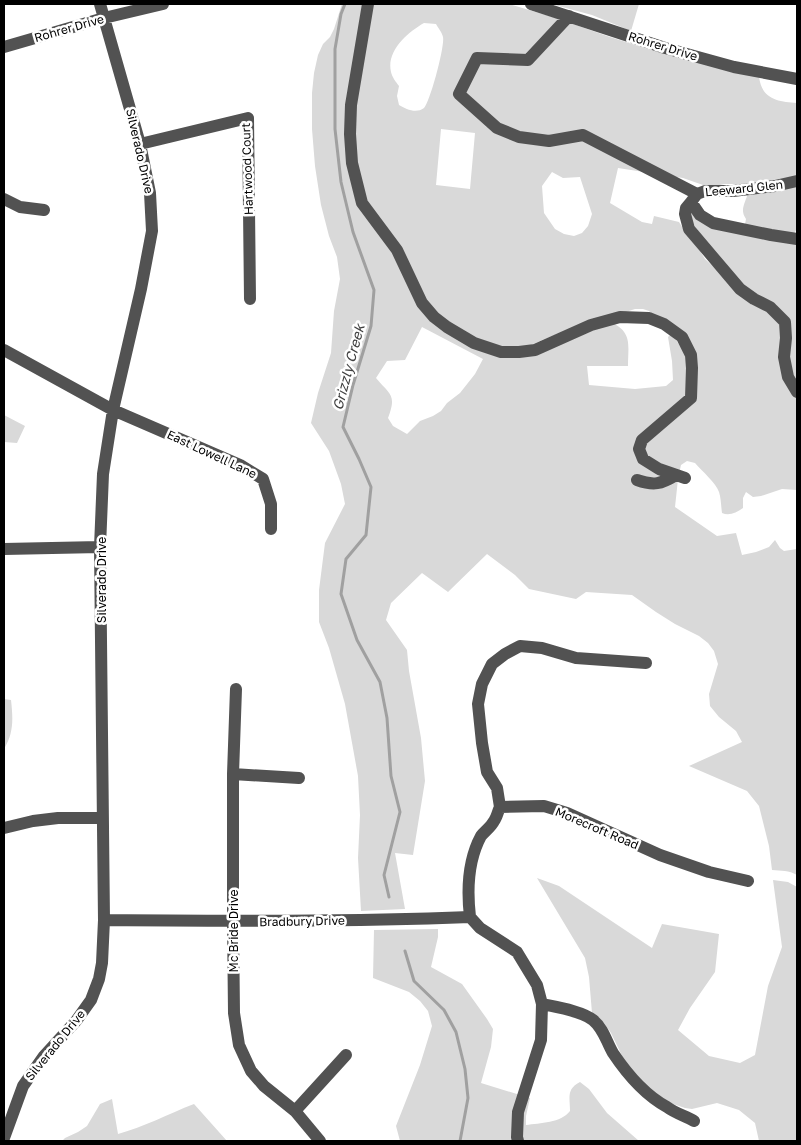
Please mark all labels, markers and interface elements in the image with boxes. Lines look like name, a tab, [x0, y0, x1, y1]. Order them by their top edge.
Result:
street label: Rohrer Drive	[33, 11, 105, 45]
street label: Rohrer Drive	[627, 28, 699, 64]
street label: Silverado Drive	[123, 107, 157, 195]
street label: Hartwood Court	[238, 122, 256, 215]
street label: Leeward Glen	[704, 176, 784, 200]
water label: Grizzly Creek	[328, 320, 368, 412]
street label: East Lowell Lane	[165, 427, 259, 481]
street label: Silverado Drive	[94, 537, 109, 623]
street label: Morecroft Road	[553, 804, 641, 852]
street label: Mc Bride Drive	[226, 890, 241, 972]
street label: Bradbury Drive	[259, 913, 345, 929]
street label: Silverado Drive	[22, 1007, 88, 1083]

